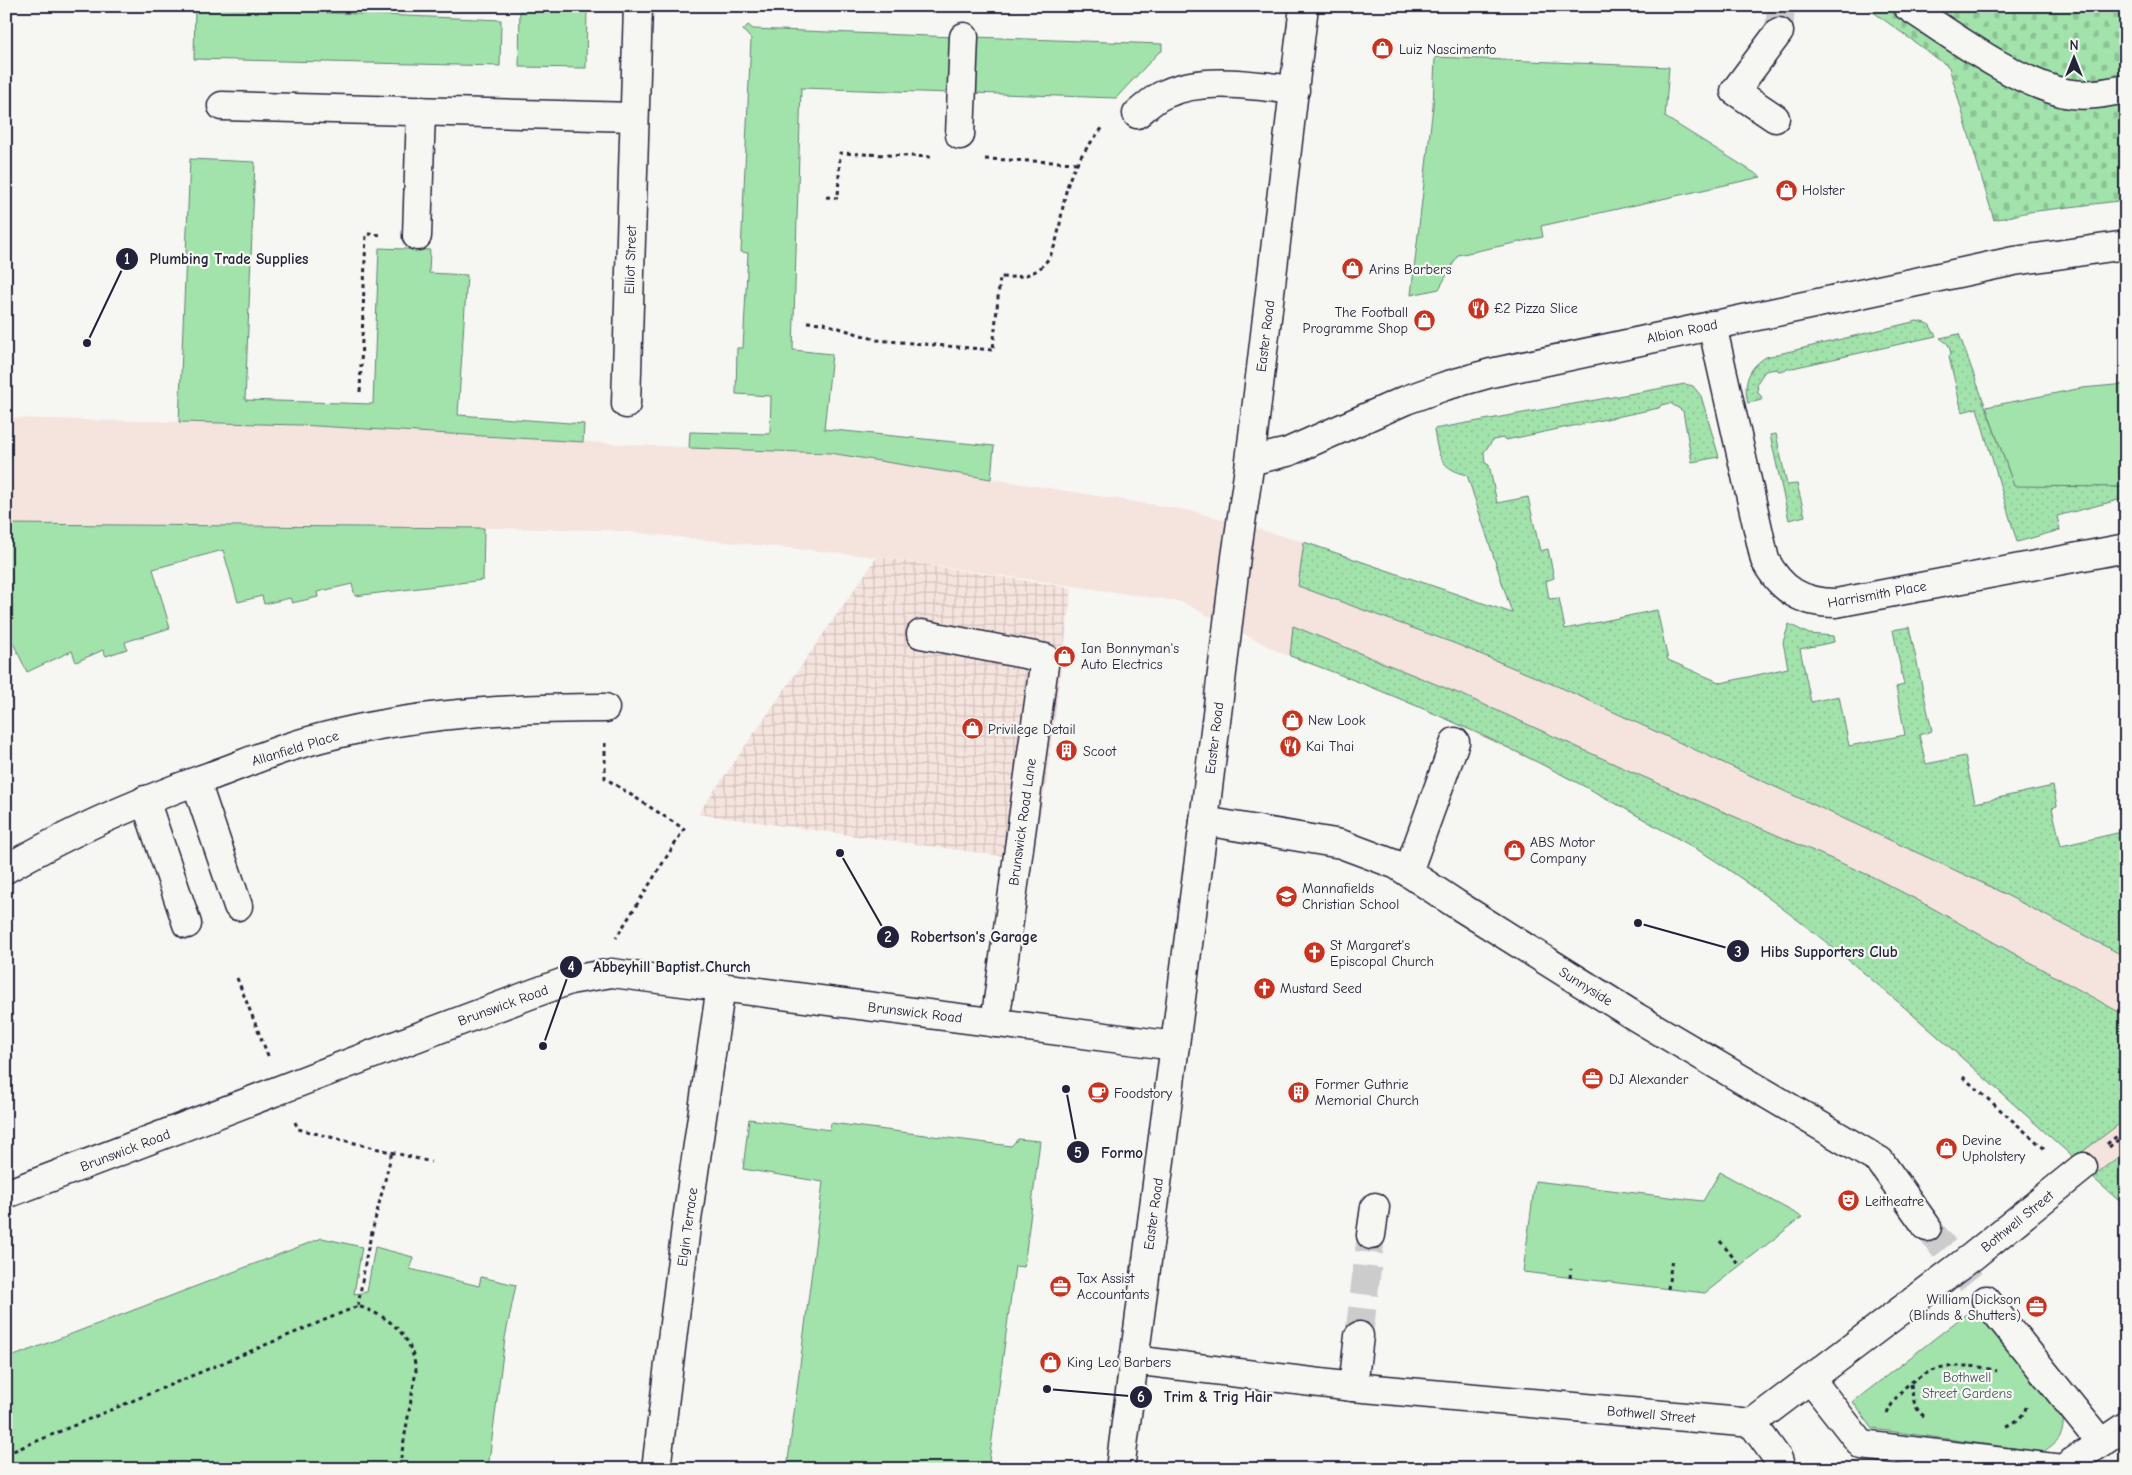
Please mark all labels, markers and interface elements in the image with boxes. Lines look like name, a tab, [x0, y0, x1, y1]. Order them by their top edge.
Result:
north arrow	[2050, 32, 2100, 82]
shop icon: Luiz Nascimento	[1371, 37, 1395, 61]
text: N	[2069, 37, 2079, 54]
place label: Luiz Nascimento	[1399, 41, 1496, 58]
shop icon: Holster	[1774, 178, 1798, 202]
place label: Holster	[1802, 182, 1845, 199]
street label: Elliot Street	[621, 224, 640, 295]
callout: Plumbing Trade Supplies	[114, 244, 318, 274]
text: 1	[124, 250, 130, 268]
text: Plumbing Trade Supplies	[150, 250, 308, 268]
shop icon: Arins Barbers	[1341, 257, 1365, 281]
place label: Arins Barbers	[1369, 261, 1452, 278]
restaurant icon: £2 Pizza Slice	[1466, 296, 1490, 320]
street label: Easter Road	[1253, 299, 1278, 373]
place label: £2 Pizza Slice	[1494, 300, 1578, 317]
place label: The Football Programme Shop	[1303, 304, 1408, 337]
shop icon: The Football Programme Shop	[1412, 308, 1436, 332]
street label: Albion Road	[1645, 316, 1719, 347]
street label: Harrismith Place	[1826, 577, 1928, 612]
place label: Ian Bonnyman's Auto Electrics	[1081, 640, 1179, 673]
shop icon: Ian Bonnyman's Auto Electrics	[1053, 644, 1077, 668]
street label: Easter Road	[1202, 701, 1227, 775]
shop icon: New Look	[1280, 708, 1304, 732]
place label: New Look	[1308, 712, 1366, 729]
shop icon: Privilege Detail	[960, 717, 984, 741]
place label: Privilege Detail	[988, 721, 1076, 738]
street label: Allanfield Place	[249, 727, 341, 770]
restaurant icon: Kai Thai	[1278, 734, 1302, 758]
place label: Kai Thai	[1306, 738, 1354, 755]
building icon: Scoot	[1055, 739, 1079, 763]
place label: Scoot	[1083, 743, 1117, 760]
street label: Brunswick Road Lane	[1005, 757, 1040, 887]
place label: ABS Motor Company	[1530, 834, 1595, 867]
shop icon: ABS Motor Company	[1502, 838, 1526, 862]
place label: Mannafields Christian School	[1302, 880, 1399, 913]
school or university icon: Mannafields Christian School	[1274, 884, 1298, 908]
callout: Robertson's Garage	[876, 922, 1047, 952]
text: 2	[884, 928, 892, 946]
text: Robertson's Garage	[911, 928, 1037, 946]
callout: Hibs Supporters Club	[1726, 936, 1908, 966]
place label: St Margaret's Episcopal Church	[1330, 937, 1434, 970]
church icon: St Margaret's Episcopal Church	[1302, 941, 1326, 965]
text: 3	[1734, 943, 1742, 961]
text: Hibs Supporters Club	[1760, 943, 1898, 961]
callout: Abbeyhill Baptist Church	[559, 952, 761, 982]
text: 4	[567, 958, 575, 976]
text: Abbeyhill Baptist Church	[593, 958, 751, 976]
street label: Sunnyside	[1556, 963, 1616, 1010]
church icon: Mustard Seed	[1252, 976, 1276, 1000]
place label: Mustard Seed	[1280, 980, 1362, 997]
street label: Brunswick Road	[456, 981, 551, 1030]
street label: Brunswick Road	[867, 998, 963, 1027]
office icon: DJ Alexander	[1581, 1067, 1605, 1091]
place label: DJ Alexander	[1609, 1071, 1689, 1088]
place label: Former Guthrie Memorial Church	[1315, 1076, 1419, 1109]
building icon: Former Guthrie Memorial Church	[1287, 1080, 1311, 1104]
cafe icon: Foodstory	[1086, 1081, 1110, 1105]
place label: Foodstory	[1114, 1085, 1173, 1102]
street label: Brunswick Road	[78, 1126, 173, 1175]
place label: Devine Upholstery	[1962, 1132, 2026, 1165]
shop icon: Devine Upholstery	[1934, 1136, 1958, 1160]
callout: Formo	[1066, 1137, 1153, 1167]
text: 5	[1074, 1144, 1082, 1162]
text: Formo	[1101, 1144, 1143, 1162]
street label: Easter Road	[1140, 1177, 1167, 1251]
street label: Elgin Terrace	[674, 1186, 701, 1268]
street label: Bothwell Street	[1978, 1186, 2058, 1256]
theatre icon: Leitheatre	[1837, 1189, 1861, 1213]
place label: Leitheatre	[1865, 1193, 1924, 1210]
place label: Tax Assist Accountants	[1077, 1270, 1149, 1303]
office icon: Tax Assist Accountants	[1049, 1274, 1073, 1298]
place label: William Dickson (Blinds & Shutters)	[1909, 1291, 2021, 1324]
office icon: William Dickson (Blinds & Shutters)	[2025, 1295, 2049, 1319]
shop icon: King Leo Barbers	[1039, 1350, 1063, 1374]
place label: King Leo Barbers	[1067, 1354, 1171, 1371]
park label: Bothwell Street Gardens	[1922, 1369, 2012, 1402]
callout: Trim & Trig Hair	[1129, 1382, 1282, 1412]
text: 6	[1137, 1388, 1145, 1406]
text: Trim & Trig Hair	[1164, 1388, 1272, 1406]
street label: Bothwell Street	[1606, 1402, 1697, 1427]

